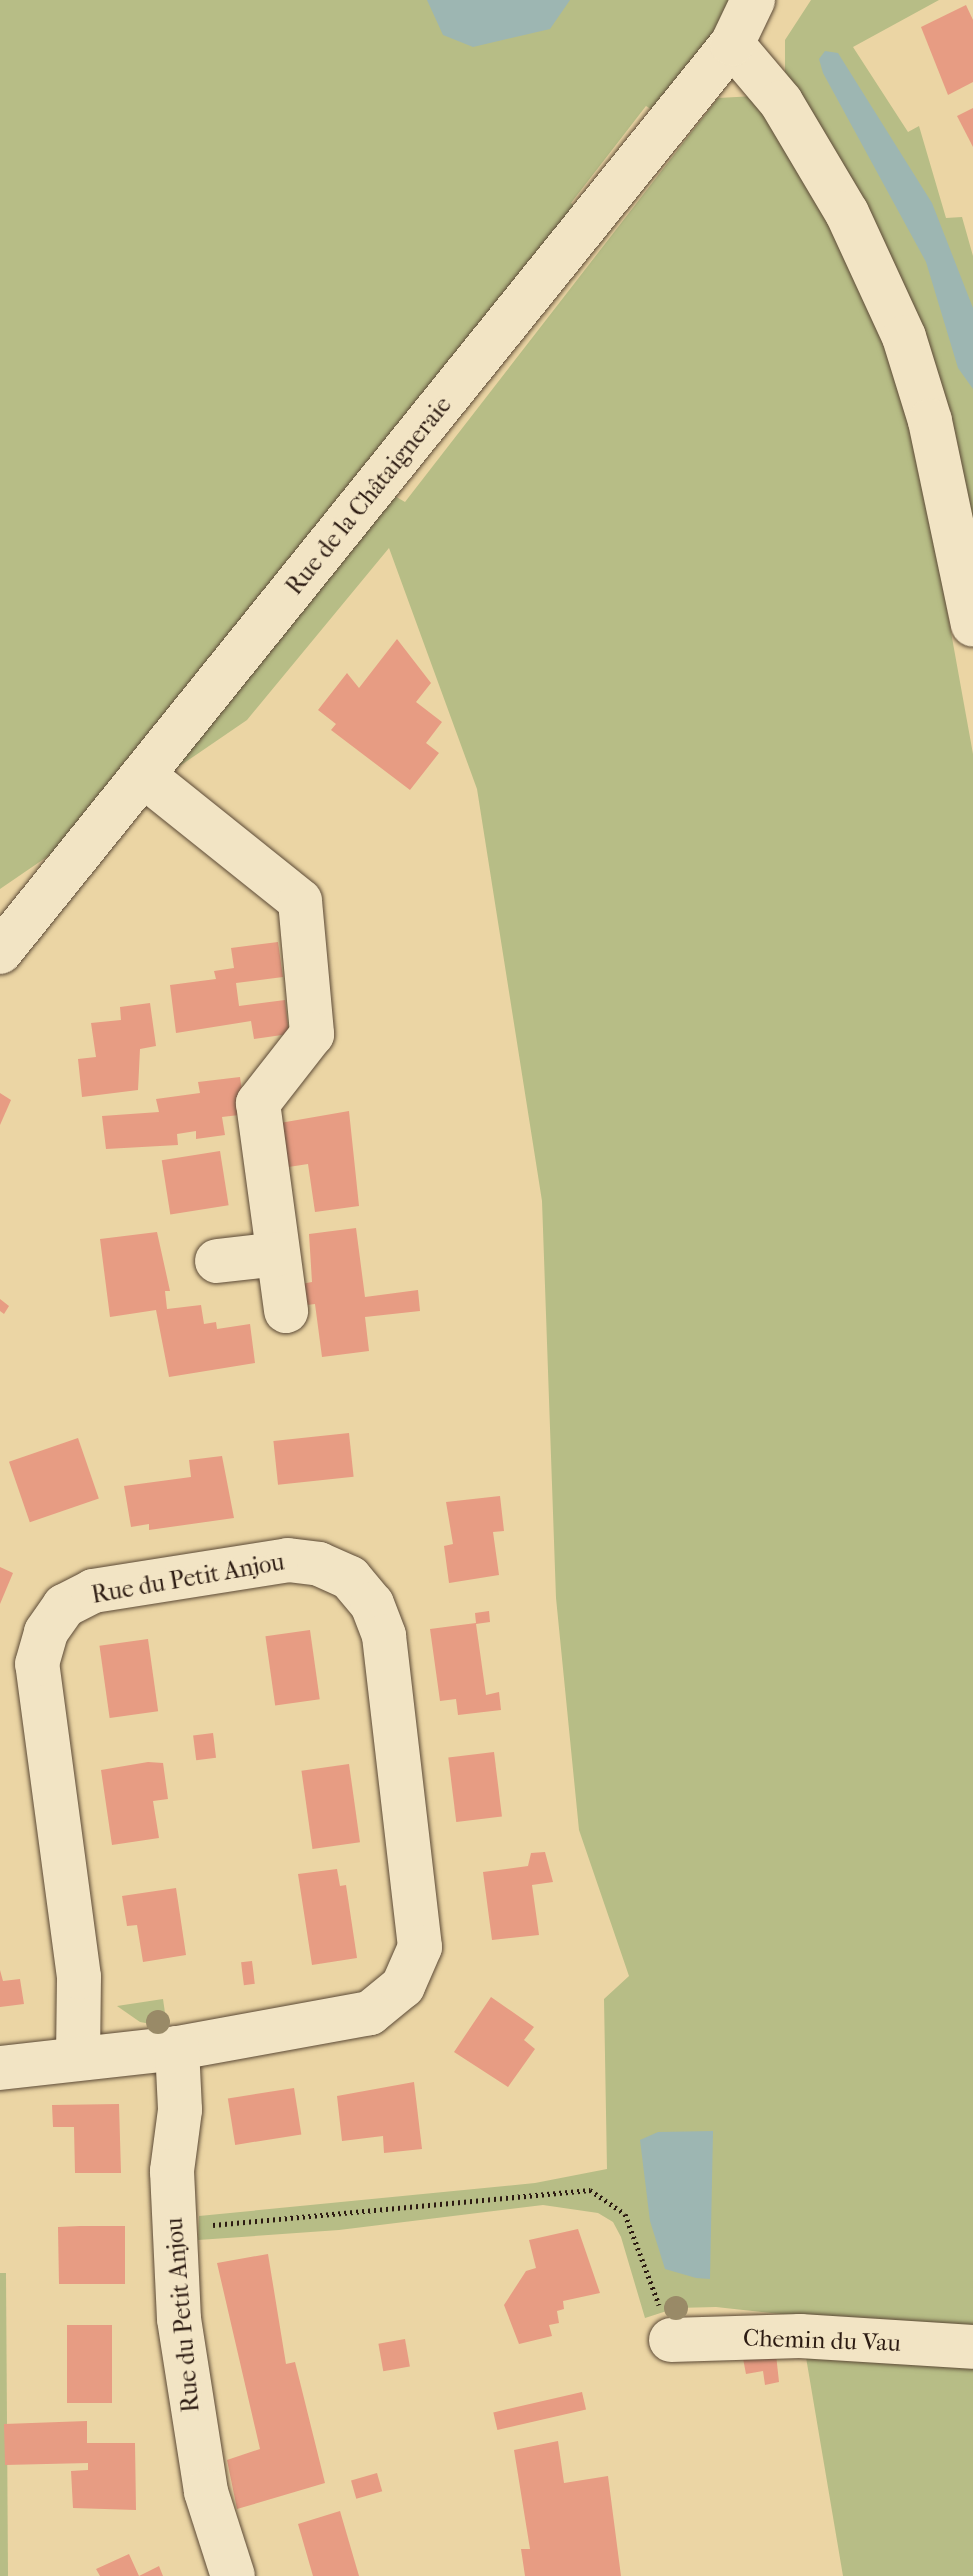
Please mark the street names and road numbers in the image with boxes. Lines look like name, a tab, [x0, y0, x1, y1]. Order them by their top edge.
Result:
street label: Rue de la Châtaigneraie	[280, 391, 458, 601]
street label: Rue du Petit Anjou	[89, 1548, 287, 1610]
street label: Rue du Petit Anjou	[160, 2216, 206, 2414]
street label: Chemin du Vau	[743, 2324, 901, 2358]

